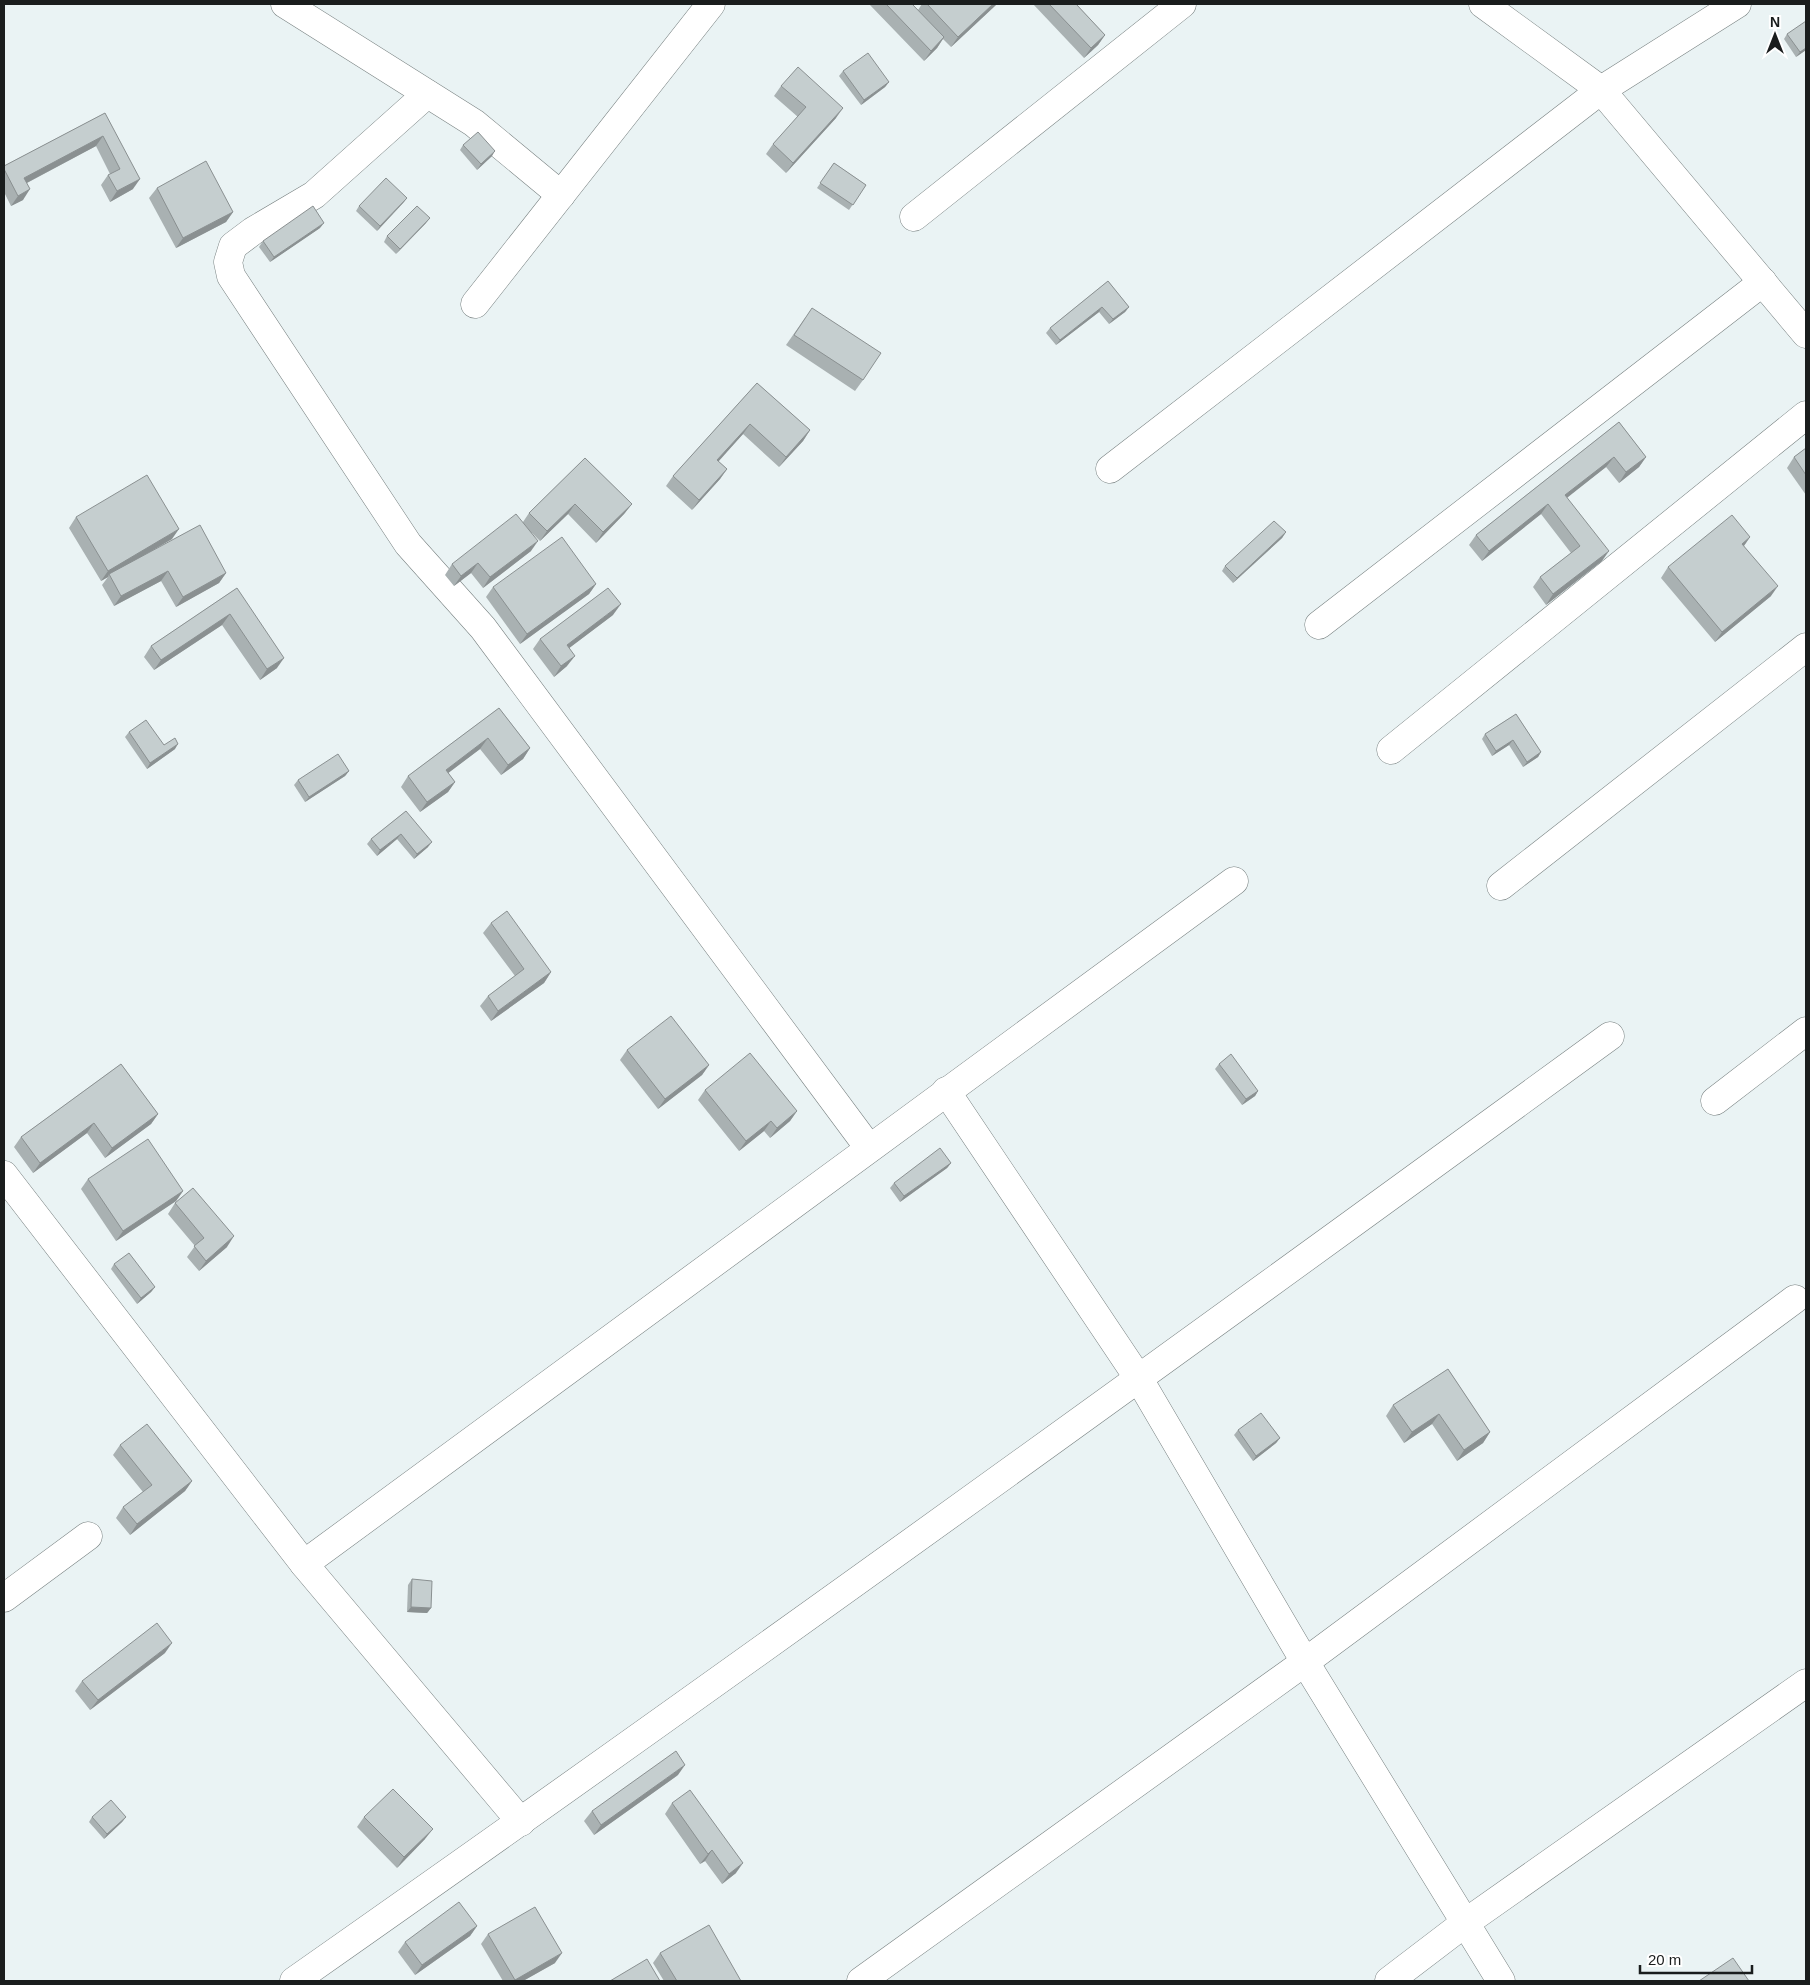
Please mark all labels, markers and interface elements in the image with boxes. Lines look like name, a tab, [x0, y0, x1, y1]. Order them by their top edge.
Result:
north arrow	[1750, 10, 1800, 60]
text: N	[1770, 14, 1780, 30]
scale bar	[1640, 1942, 1752, 1974]
text: 20 m	[1648, 1951, 1681, 1968]

